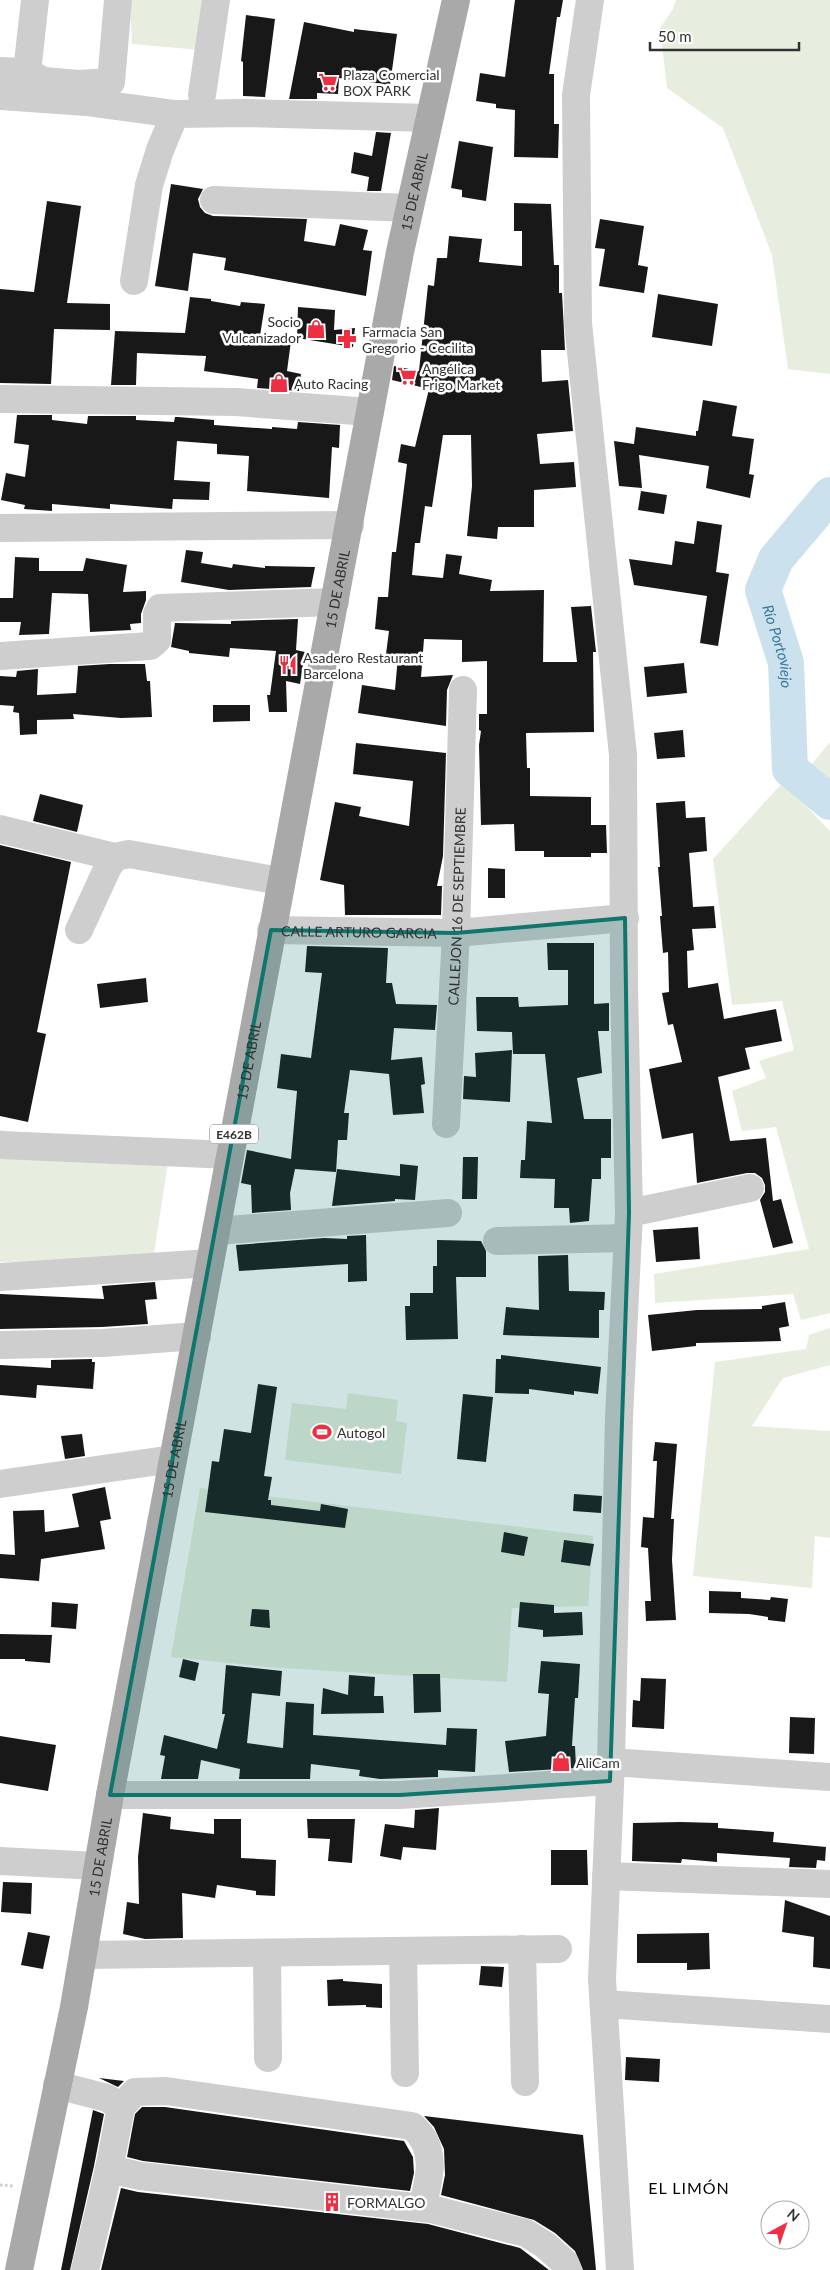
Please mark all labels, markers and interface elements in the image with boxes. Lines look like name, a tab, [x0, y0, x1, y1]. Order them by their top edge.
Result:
scale bar	[650, 20, 799, 52]
text: 50 m	[658, 27, 692, 45]
place label: Plaza Comercial BOX PARK	[343, 66, 440, 99]
supermarket icon: Plaza Comercial BOX PARK	[317, 71, 339, 93]
street label: 15 DE ABRIL	[397, 150, 430, 232]
place label: Socio Vulcanizador	[222, 313, 301, 346]
shop icon: Socio Vulcanizador	[305, 318, 327, 340]
place label: Farmacia San Gregorio - Cecilita	[362, 323, 474, 356]
pharmacy icon: Farmacia San Gregorio - Cecilita	[336, 328, 358, 350]
place label: Angélica Frigo Market	[422, 360, 500, 393]
supermarket icon: Angélica Frigo Market	[396, 365, 418, 387]
shop icon: Auto Racing	[268, 372, 290, 394]
place label: Auto Racing	[294, 375, 368, 392]
street label: 15 DE ABRIL	[321, 548, 352, 630]
water label: Río Portoviejo	[759, 602, 796, 689]
place label: Asadero Restaurant Barcelona	[303, 649, 423, 682]
restaurant icon: Asadero Restaurant Barcelona	[277, 654, 299, 676]
street label: CALLEJON 16 DE SEPTIEMBRE	[444, 807, 468, 1006]
street label: CALLE ARTURO GARCIA	[281, 922, 437, 941]
street label: 15 DE ABRIL	[232, 1020, 264, 1102]
road number: E462B	[210, 1124, 258, 1144]
street label: 15 DE ABRIL	[157, 1418, 189, 1500]
sports icon: Autogol	[311, 1421, 333, 1443]
place label: Autogol	[337, 1424, 385, 1441]
shop icon: AliCam	[550, 1751, 572, 1773]
place label: AliCam	[576, 1754, 620, 1771]
street label: 15 DE ABRIL	[84, 1816, 115, 1898]
district label: EL LIMÓN	[648, 2178, 730, 2197]
building icon: FORMALGO	[321, 2191, 343, 2213]
place label: FORMALGO	[347, 2194, 425, 2211]
north arrow	[760, 2200, 810, 2250]
text: N	[784, 2205, 803, 2225]

